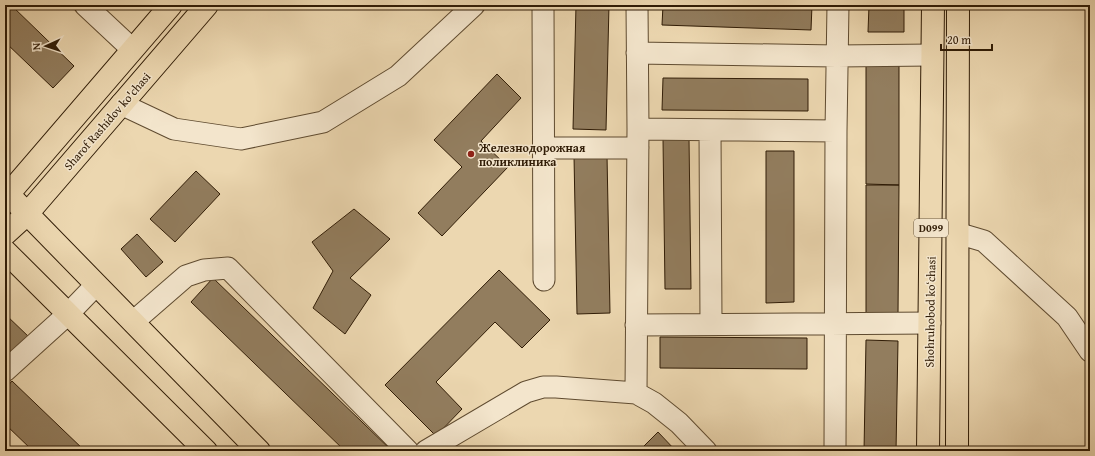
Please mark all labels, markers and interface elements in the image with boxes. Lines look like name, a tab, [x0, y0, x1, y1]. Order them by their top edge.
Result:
north arrow	[26, 26, 66, 66]
scale bar	[941, 26, 992, 52]
text: 20 m	[947, 31, 971, 48]
text: N	[28, 42, 44, 51]
street label: Sharof Rashidov ko'chasi	[60, 68, 155, 174]
place label: Железнодорожная поликлиника	[478, 139, 586, 170]
marker: Железнодорожная поликлиника	[466, 149, 476, 159]
road number: D099	[914, 219, 948, 237]
street label: Shohruhobod koʻchasi	[921, 255, 939, 368]

